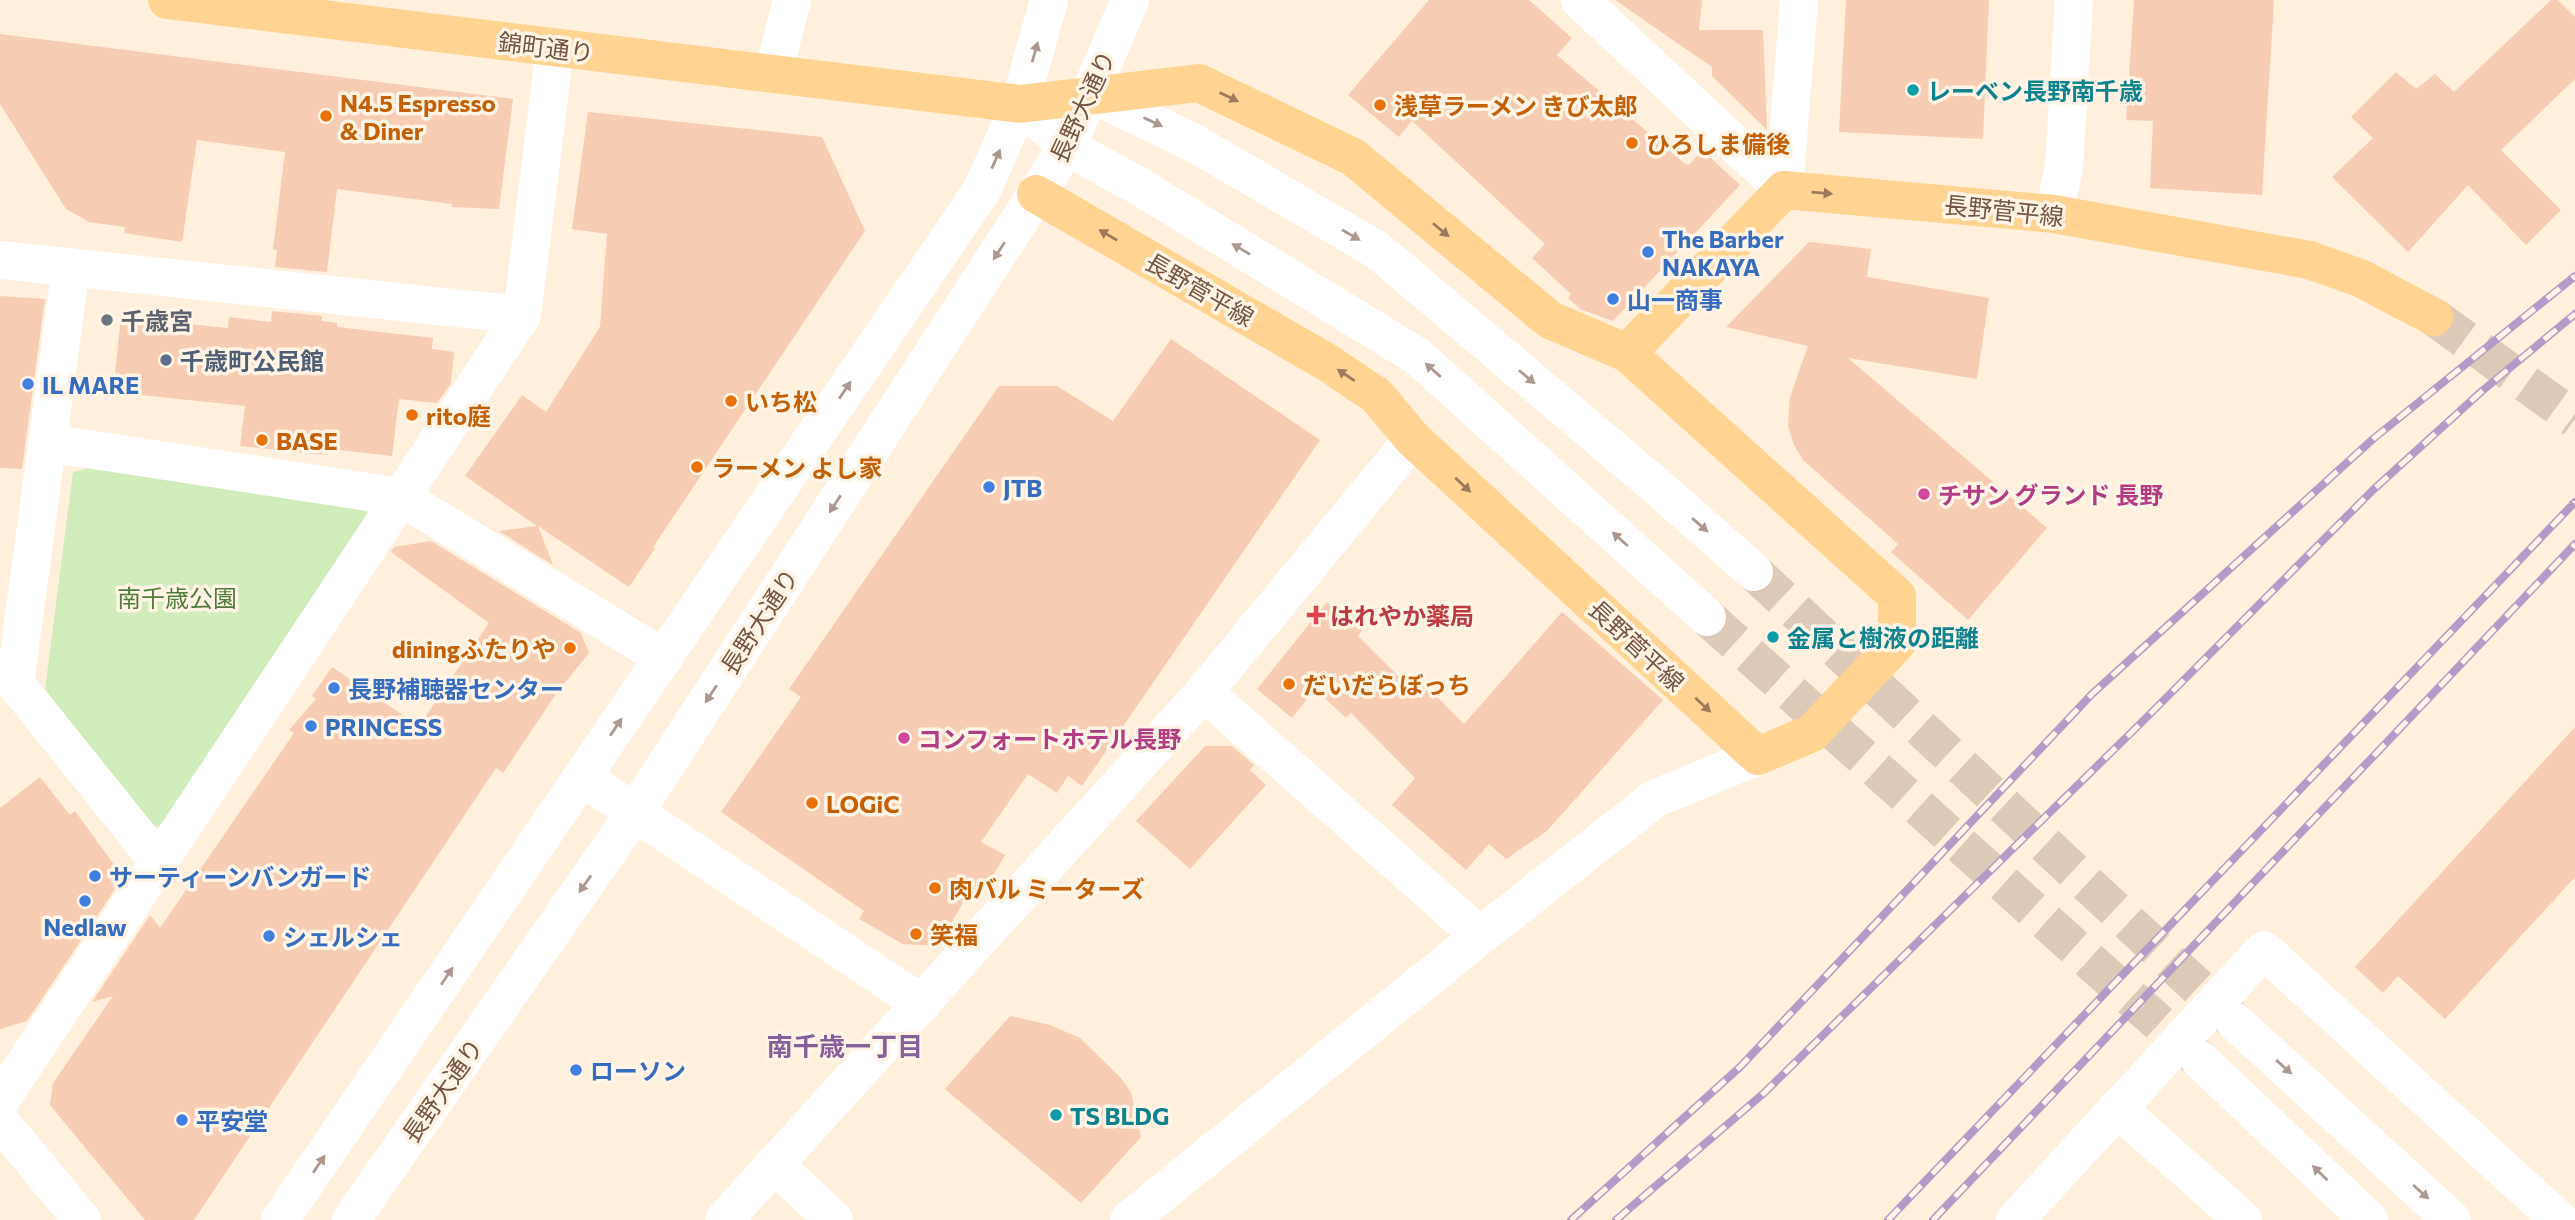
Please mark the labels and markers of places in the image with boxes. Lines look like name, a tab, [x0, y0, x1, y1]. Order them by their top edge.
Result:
place label: レーベン長野南千歳	[1927, 76, 2143, 105]
marker: レーベン長野南千歳	[1905, 82, 1921, 98]
place label: N4.5 Espresso & Diner	[340, 88, 496, 145]
place label: 浅草ラーメン きび太郎	[1394, 91, 1638, 120]
marker: 浅草ラーメン きび太郎	[1372, 97, 1388, 113]
marker: N4.5 Espresso & Diner	[318, 108, 334, 124]
place label: ひろしま備後	[1646, 129, 1790, 158]
marker: ひろしま備後	[1624, 135, 1640, 151]
place label: The Barber NAKAYA	[1662, 224, 1784, 281]
marker: The Barber NAKAYA	[1640, 244, 1656, 260]
place label: 山一商事	[1627, 285, 1723, 314]
marker: 山一商事	[1605, 291, 1621, 307]
place label: 千歳宮	[121, 306, 193, 335]
marker: 千歳宮	[99, 312, 115, 328]
place label: 千歳町公民館	[180, 346, 324, 375]
marker: 千歳町公民館	[158, 352, 174, 368]
place label: IL MARE	[42, 370, 139, 399]
marker: IL MARE	[20, 376, 36, 392]
place label: いち松	[745, 387, 817, 416]
marker: いち松	[723, 393, 739, 409]
place label: rito庭	[426, 401, 491, 430]
marker: rito庭	[404, 407, 420, 423]
place label: BASE	[276, 426, 338, 455]
marker: BASE	[254, 432, 270, 448]
place label: ラーメン よし家	[711, 453, 883, 482]
marker: ラーメン よし家	[689, 459, 705, 475]
place label: JTB	[1003, 473, 1042, 502]
marker: JTB	[981, 479, 997, 495]
place label: チサン グランド 長野	[1938, 480, 2163, 509]
marker: チサン グランド 長野	[1916, 486, 1932, 502]
place label: はれやか薬局	[1330, 601, 1474, 630]
marker: はれやか薬局	[1308, 607, 1324, 623]
place label: 金属と樹液の距離	[1787, 623, 1979, 652]
marker: 金属と樹液の距離	[1765, 629, 1781, 645]
place label: diningふたりや	[392, 634, 556, 663]
marker: diningふたりや	[562, 640, 578, 656]
place label: だいだらぼっち	[1303, 670, 1471, 699]
place label: 長野補聴器センター	[348, 674, 564, 703]
marker: だいだらぼっち	[1281, 676, 1297, 692]
marker: 長野補聴器センター	[326, 680, 342, 696]
place label: PRINCESS	[325, 712, 442, 741]
marker: PRINCESS	[303, 718, 319, 734]
place label: コンフォートホテル長野	[918, 724, 1181, 753]
marker: コンフォートホテル長野	[896, 730, 912, 746]
place label: LOGiC	[826, 789, 900, 818]
marker: LOGiC	[804, 795, 820, 811]
place label: サーティーンバンガード	[109, 862, 372, 891]
marker: サーティーンバンガード	[87, 868, 103, 884]
place label: 肉バル ミーターズ	[949, 874, 1144, 903]
marker: 肉バル ミーターズ	[927, 880, 943, 896]
marker: Nedlaw	[77, 893, 93, 909]
place label: Nedlaw	[43, 912, 127, 941]
place label: 笑福	[930, 920, 978, 949]
place label: シェルシェ	[283, 922, 403, 951]
marker: 笑福	[908, 926, 924, 942]
marker: シェルシェ	[261, 928, 277, 944]
place label: ローソン	[590, 1056, 686, 1085]
marker: ローソン	[568, 1062, 584, 1078]
place label: TS BLDG	[1070, 1101, 1169, 1130]
place label: 平安堂	[196, 1106, 268, 1135]
marker: TS BLDG	[1048, 1107, 1064, 1123]
marker: 平安堂	[174, 1112, 190, 1128]

